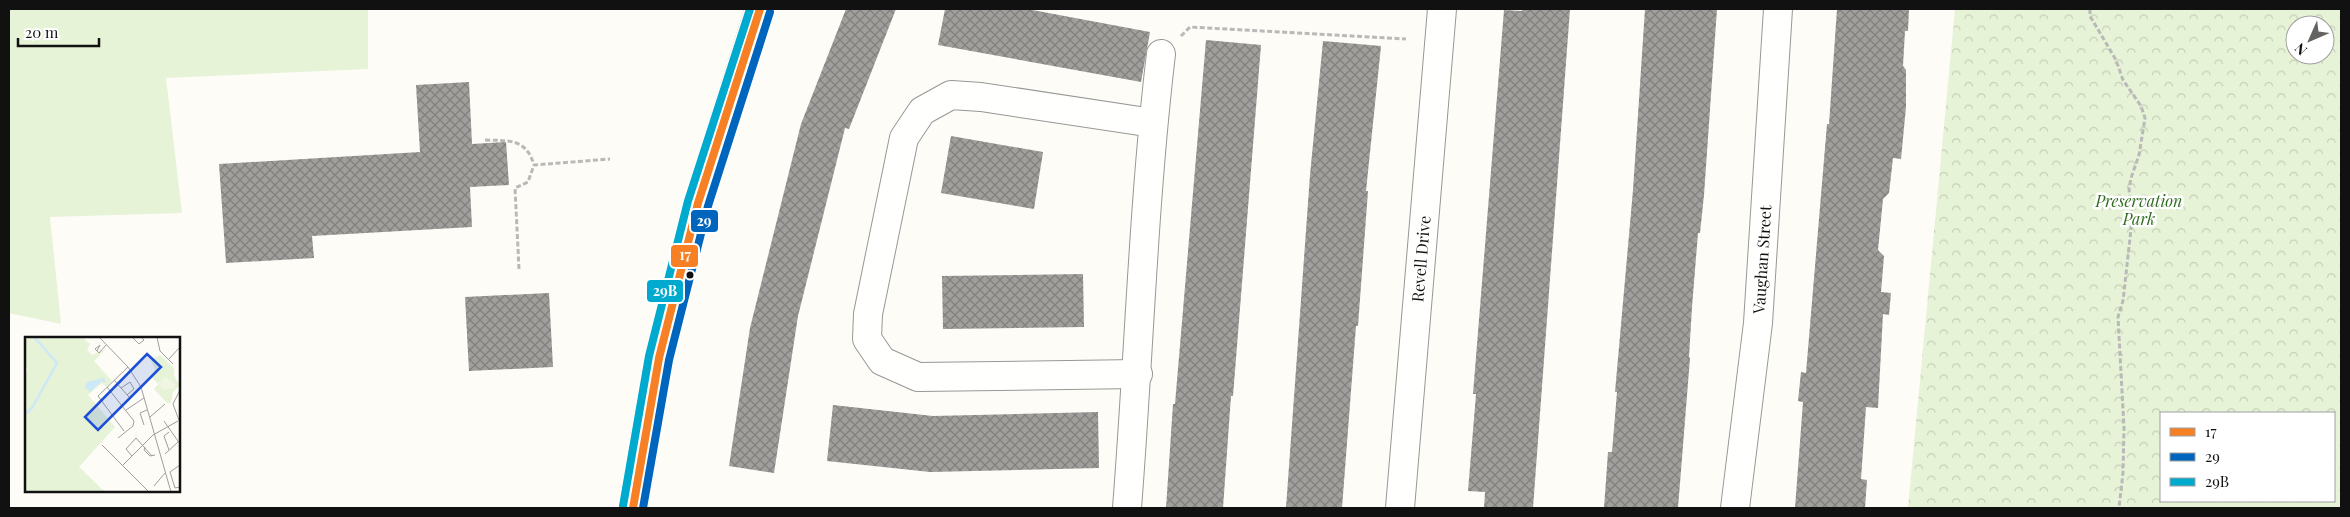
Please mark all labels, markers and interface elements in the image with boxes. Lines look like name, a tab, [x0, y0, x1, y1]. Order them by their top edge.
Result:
scale bar	[18, 15, 99, 47]
north arrow	[2285, 15, 2335, 65]
text: 20 m	[25, 22, 59, 42]
text: N	[2290, 39, 2311, 60]
park label: Preservation Park	[2095, 190, 2182, 229]
street label: Vaughan Street	[1748, 204, 1775, 315]
line badge: 29	[690, 209, 719, 233]
text: 29	[696, 211, 712, 230]
street label: Revell Drive	[1406, 215, 1435, 303]
line badge: 17	[670, 244, 699, 268]
text: 17	[679, 245, 691, 264]
unlabelled marker	[685, 270, 695, 280]
line badge: 29B	[646, 279, 684, 303]
text: 29B	[653, 281, 677, 300]
inset map	[25, 337, 180, 492]
legend	[2160, 412, 2335, 502]
text: 17	[2205, 421, 2217, 441]
text: 29	[2205, 446, 2220, 466]
text: 29B	[2205, 471, 2229, 491]

